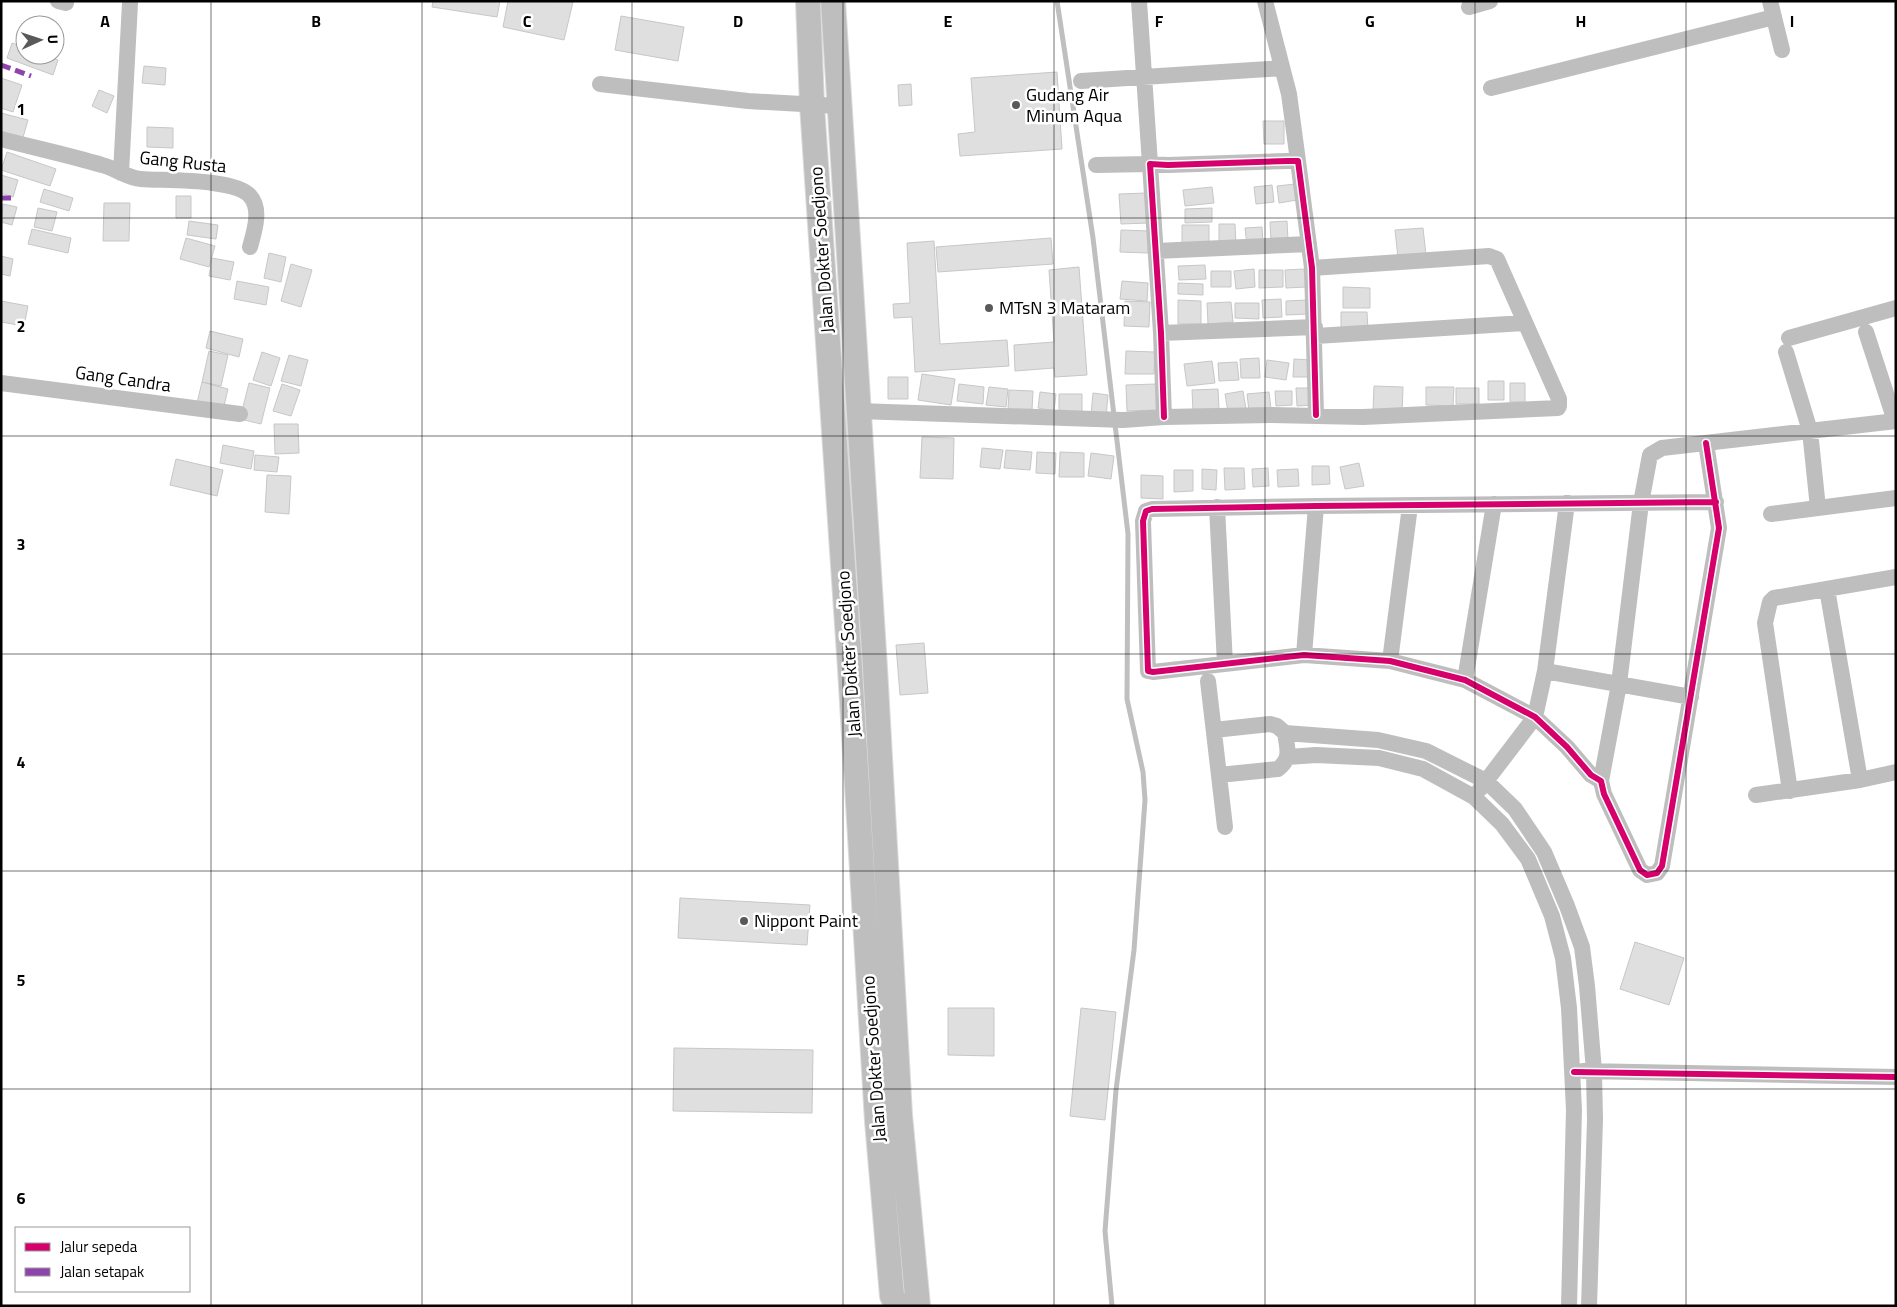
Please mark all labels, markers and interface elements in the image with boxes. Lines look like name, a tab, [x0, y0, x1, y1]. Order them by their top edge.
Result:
text: A	[100, 9, 110, 33]
text: B	[311, 9, 321, 33]
text: C	[523, 9, 532, 33]
text: D	[733, 9, 743, 33]
text: E	[944, 9, 953, 33]
text: F	[1155, 9, 1164, 33]
text: G	[1365, 9, 1375, 33]
text: H	[1576, 9, 1586, 33]
text: I	[1790, 9, 1794, 33]
north arrow	[15, 15, 65, 65]
text: U	[43, 34, 64, 44]
place label: Gudang Air Minum Aqua	[1026, 81, 1122, 129]
text: 1	[17, 97, 25, 121]
marker: Gudang Air Minum Aqua	[1010, 99, 1022, 111]
street label: Gang Rusta	[138, 144, 228, 179]
street label: Jalan Dokter Soedjono	[802, 166, 841, 334]
place label: MTsN 3 Mataram	[999, 294, 1130, 321]
marker: MTsN 3 Mataram	[983, 302, 995, 314]
text: 2	[17, 314, 25, 338]
street label: Gang Candra	[74, 358, 173, 399]
text: 3	[17, 532, 25, 556]
street label: Jalan Dokter Soedjono	[829, 570, 868, 738]
text: 4	[17, 750, 26, 774]
place label: Nippont Paint	[754, 907, 859, 934]
marker: Nippont Paint	[738, 915, 750, 927]
text: 5	[17, 968, 26, 992]
street label: Jalan Dokter Soedjono	[854, 975, 893, 1143]
text: 6	[17, 1186, 26, 1210]
legend	[15, 1227, 190, 1292]
text: Jalur sepeda	[60, 1235, 138, 1258]
text: Jalan setapak	[60, 1260, 144, 1283]

